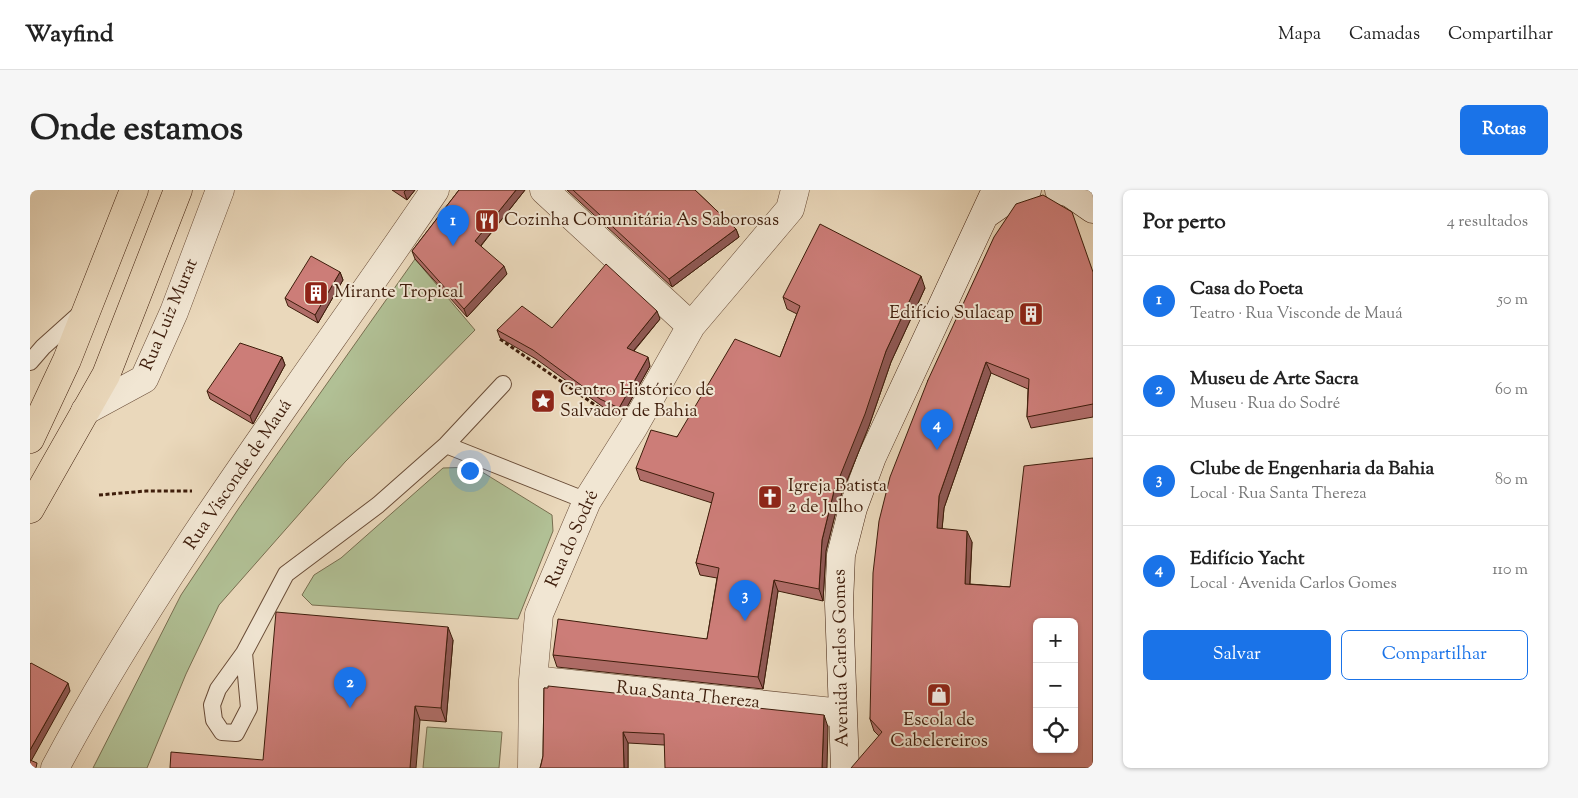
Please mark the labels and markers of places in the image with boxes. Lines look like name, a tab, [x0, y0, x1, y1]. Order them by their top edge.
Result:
pin: 1	[437, 205, 469, 246]
restaurant icon: Cozinha Comunitária As Saborosas	[474, 208, 500, 234]
place label: Cozinha Comunitária As Saborosas	[504, 208, 779, 234]
building icon: Mirante Tropical	[303, 280, 329, 306]
place label: Mirante Tropical	[334, 280, 463, 306]
place label: Edifício Sulacap	[889, 301, 1014, 327]
building icon: Edifício Sulacap	[1018, 301, 1044, 327]
place label: Centro Histórico de Salvador de Bahia	[560, 378, 714, 425]
place icon: Centro Histórico de Salvador de Bahia	[530, 388, 556, 414]
pin: 4	[921, 409, 953, 450]
place label: Igreja Batista 2 de Julho	[788, 474, 887, 521]
church icon: Igreja Batista 2 de Julho	[757, 484, 783, 510]
pin: 3	[729, 580, 761, 621]
pin: 2	[334, 667, 366, 708]
shop icon: Escola de Cabelereiros	[926, 682, 952, 708]
place label: Escola de Cabelereiros	[890, 708, 988, 755]

